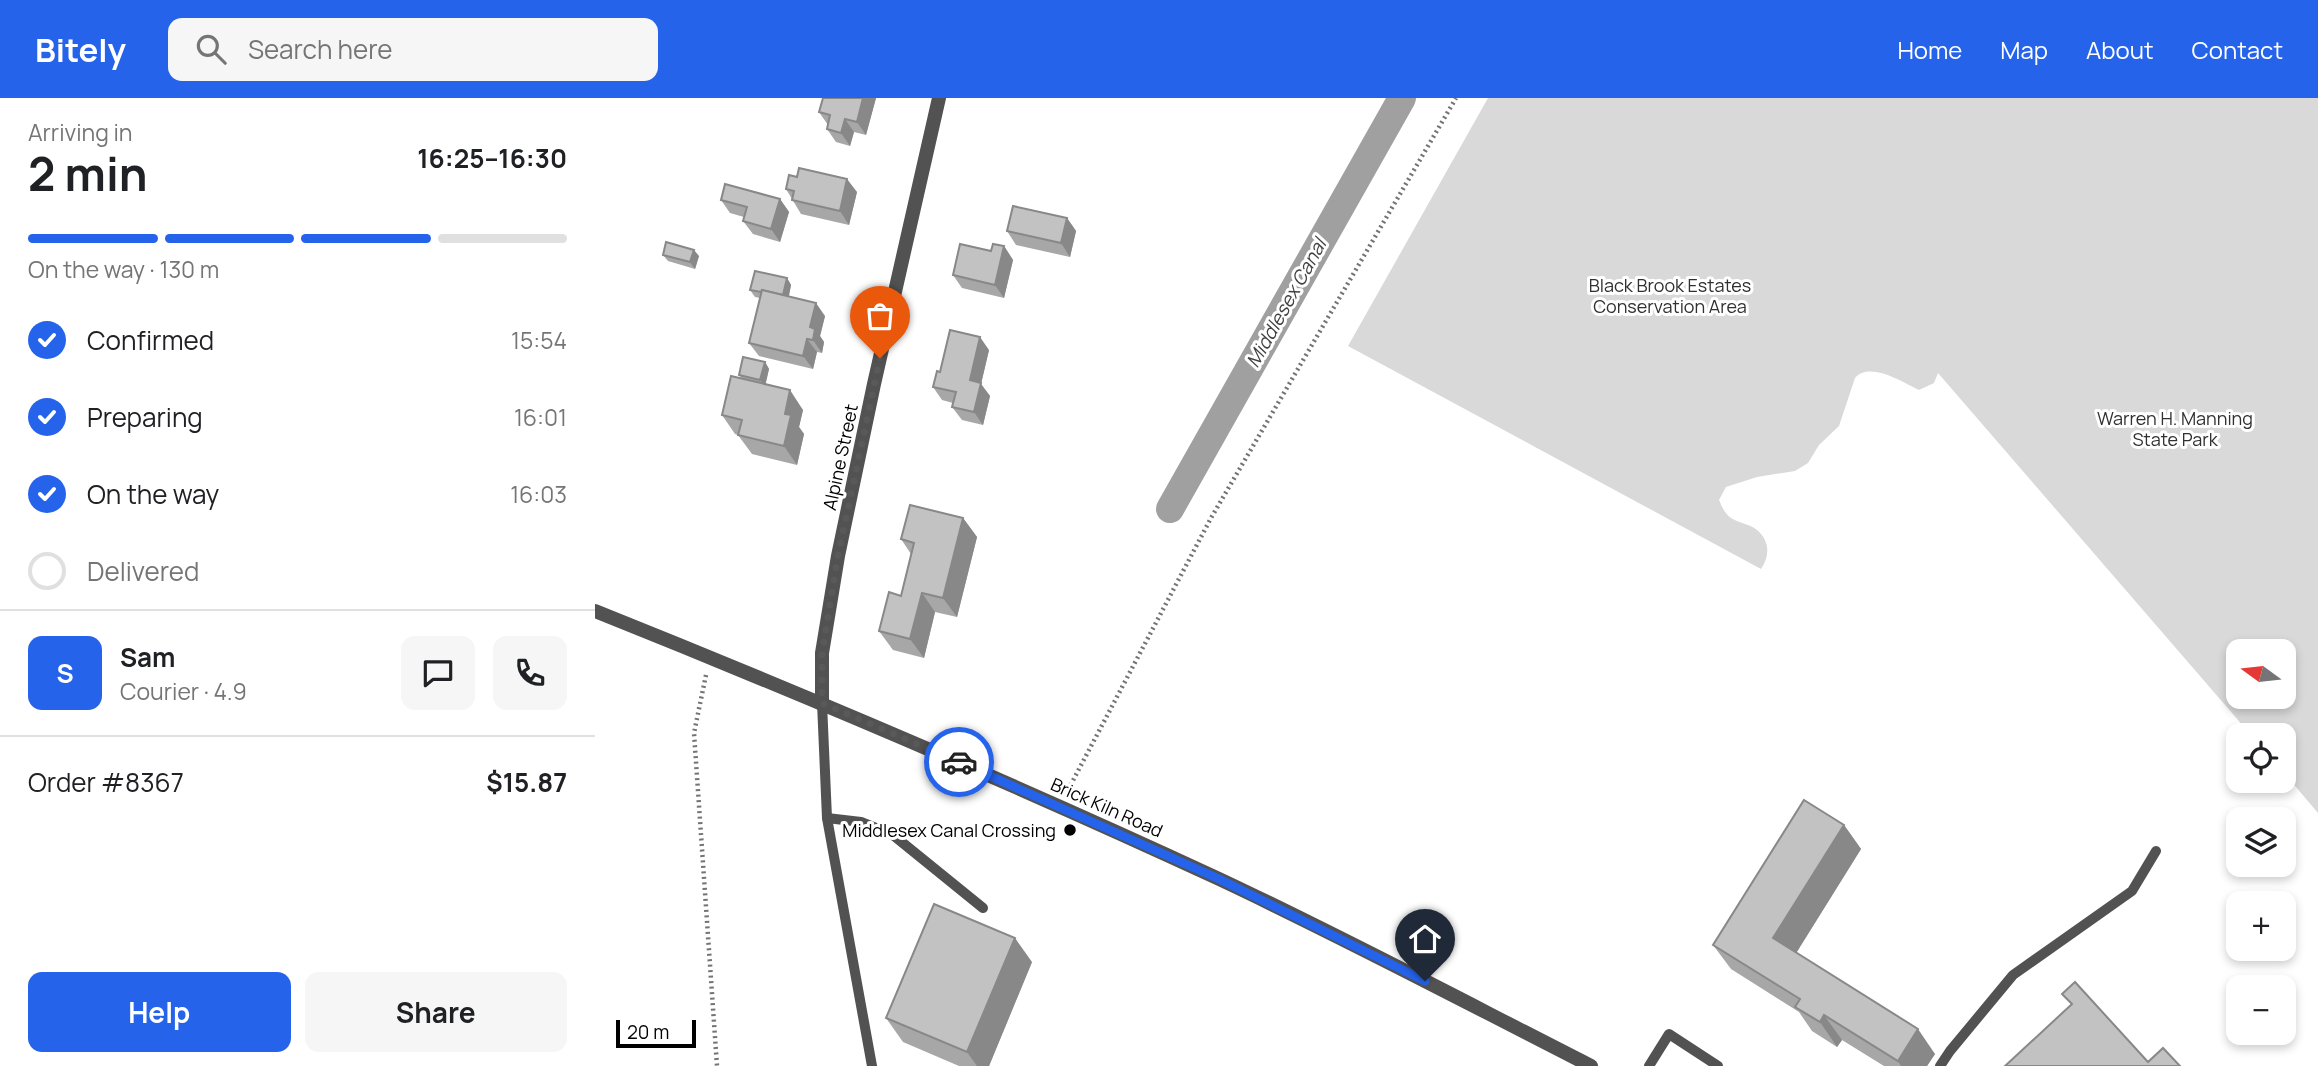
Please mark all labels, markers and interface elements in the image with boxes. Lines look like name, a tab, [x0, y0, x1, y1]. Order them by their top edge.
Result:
search box	[168, 18, 658, 81]
text: Bitely	[35, 27, 126, 72]
icon: search	[192, 30, 230, 68]
text: Search here	[248, 31, 393, 67]
text: Home	[1897, 33, 1962, 66]
text: Map	[2000, 33, 2048, 66]
text: About	[2086, 33, 2154, 66]
text: Contact	[2192, 33, 2283, 66]
text: Arriving in	[28, 116, 133, 148]
text: 16:25–16:30	[417, 140, 567, 176]
text: 2 min	[28, 142, 148, 205]
water label: Middlesex Canal	[1240, 232, 1333, 372]
text: On the way · 130 m	[28, 253, 219, 285]
park label: Black Brook Estates Conservation Area	[1589, 273, 1751, 318]
pin	[850, 286, 910, 358]
icon: bag	[861, 297, 899, 335]
icon: check	[28, 321, 66, 359]
text: Confirmed	[87, 322, 214, 358]
text: 15:54	[511, 324, 567, 356]
icon: check	[28, 398, 66, 436]
text: Preparing	[87, 399, 203, 435]
text: 16:01	[514, 401, 567, 433]
street label: Alpine Street	[817, 402, 863, 512]
park label: Warren H. Manning State Park	[2097, 406, 2253, 451]
icon: check	[28, 475, 66, 513]
text: On the way	[87, 476, 219, 512]
text: 16:03	[510, 478, 567, 510]
text: Delivered	[87, 553, 199, 589]
button: chat	[401, 636, 475, 710]
button: phone	[493, 636, 567, 710]
text: Sam	[120, 639, 175, 675]
north arrow	[2226, 639, 2296, 709]
map controls	[2226, 639, 2296, 1045]
text: S	[56, 655, 74, 691]
text: Courier · 4.9	[120, 675, 247, 707]
button: locate	[2226, 723, 2296, 793]
courier	[924, 727, 994, 797]
icon: car	[940, 743, 978, 781]
text: Order #8367	[28, 764, 184, 800]
text: $15.87	[486, 764, 567, 800]
street label: Brick Kiln Road	[1047, 772, 1167, 842]
button: layers	[2226, 807, 2296, 877]
place label: Middlesex Canal Crossing	[842, 818, 1056, 842]
marker: Middlesex Canal Crossing	[1062, 822, 1078, 838]
button: +	[2226, 891, 2296, 961]
pin	[1395, 909, 1455, 981]
icon: home	[1406, 920, 1444, 958]
button: Help	[28, 972, 291, 1052]
button: Share	[305, 972, 567, 1052]
button: −	[2226, 975, 2296, 1045]
scale bar	[616, 1017, 697, 1049]
text: 20 m	[627, 1019, 669, 1045]

